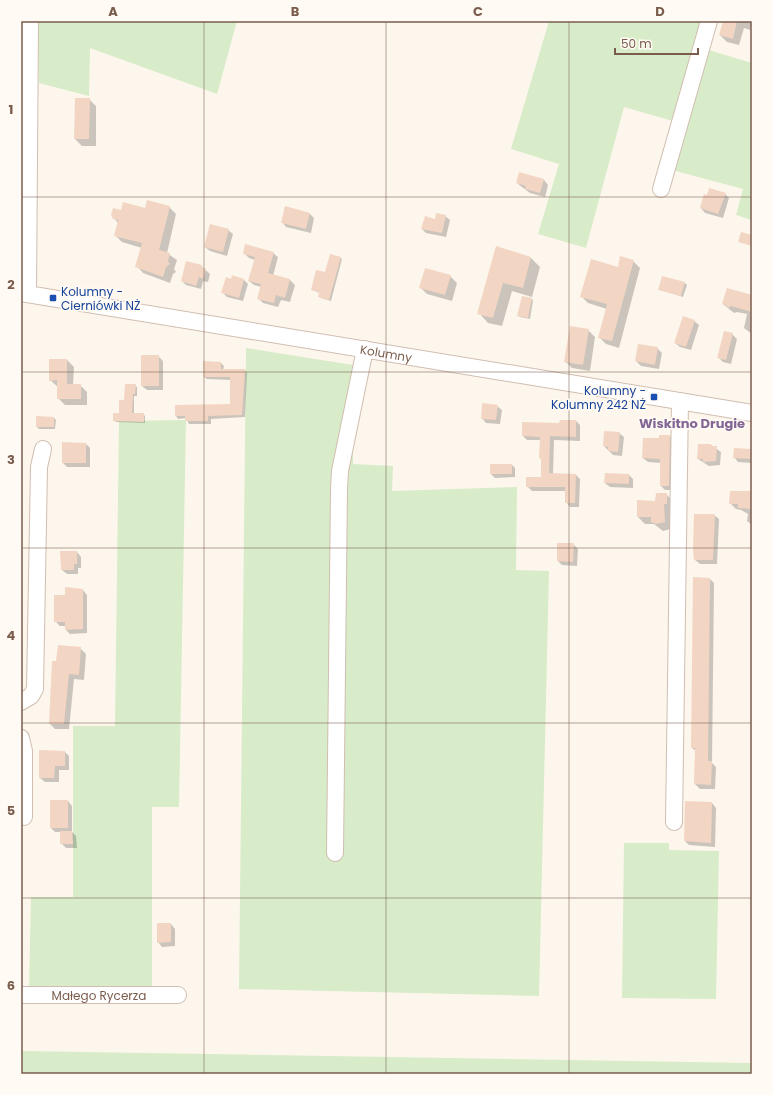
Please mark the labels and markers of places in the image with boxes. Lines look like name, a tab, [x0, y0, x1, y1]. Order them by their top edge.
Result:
place label: Kolumny - Cierniówki NŻ	[61, 283, 141, 314]
marker: Kolumny - Cierniówki NŻ	[48, 293, 58, 303]
place label: Kolumny - Kolumny 242 NŻ	[551, 382, 646, 413]
marker: Kolumny - Kolumny 242 NŻ	[649, 392, 659, 402]

